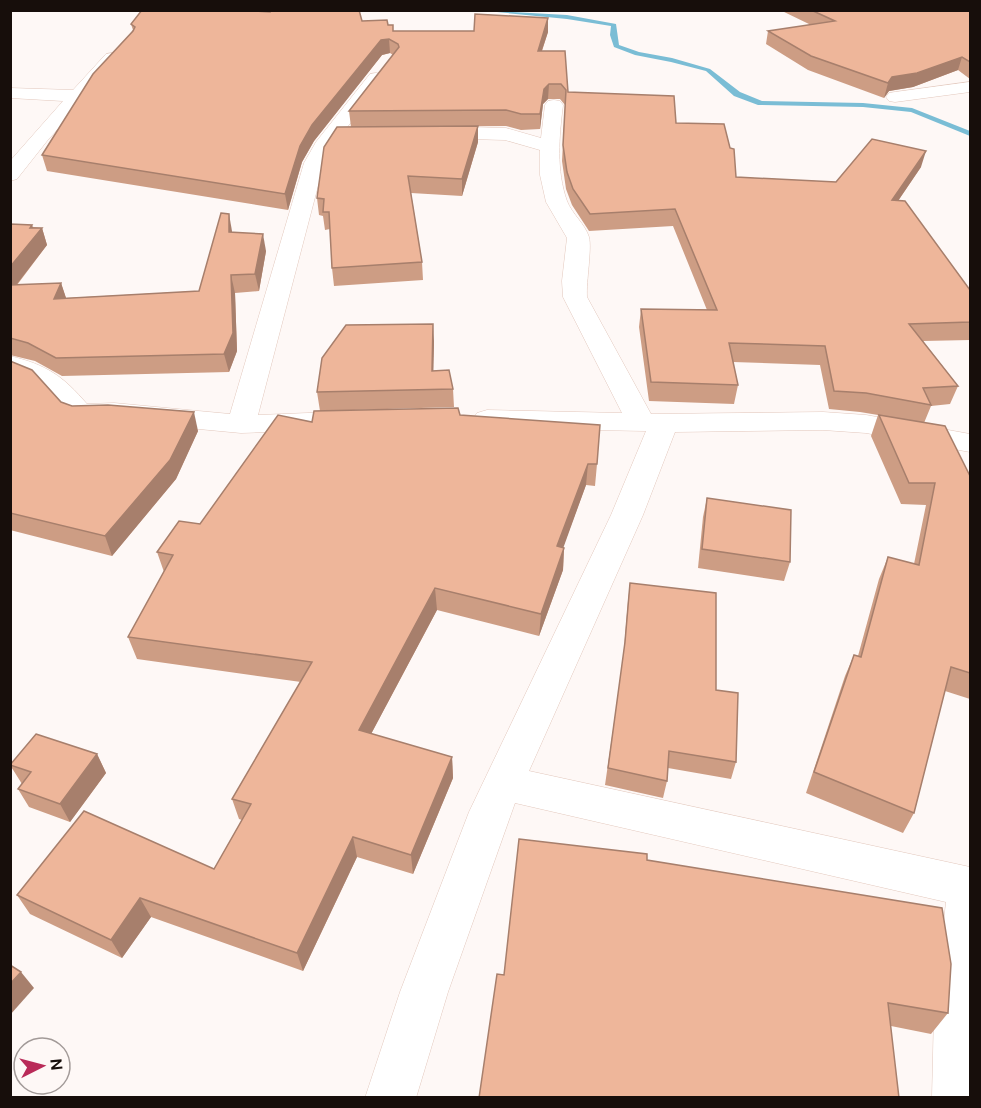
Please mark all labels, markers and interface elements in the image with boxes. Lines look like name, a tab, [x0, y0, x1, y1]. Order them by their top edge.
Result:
north arrow	[12, 1036, 72, 1096]
text: N	[45, 1058, 67, 1071]

